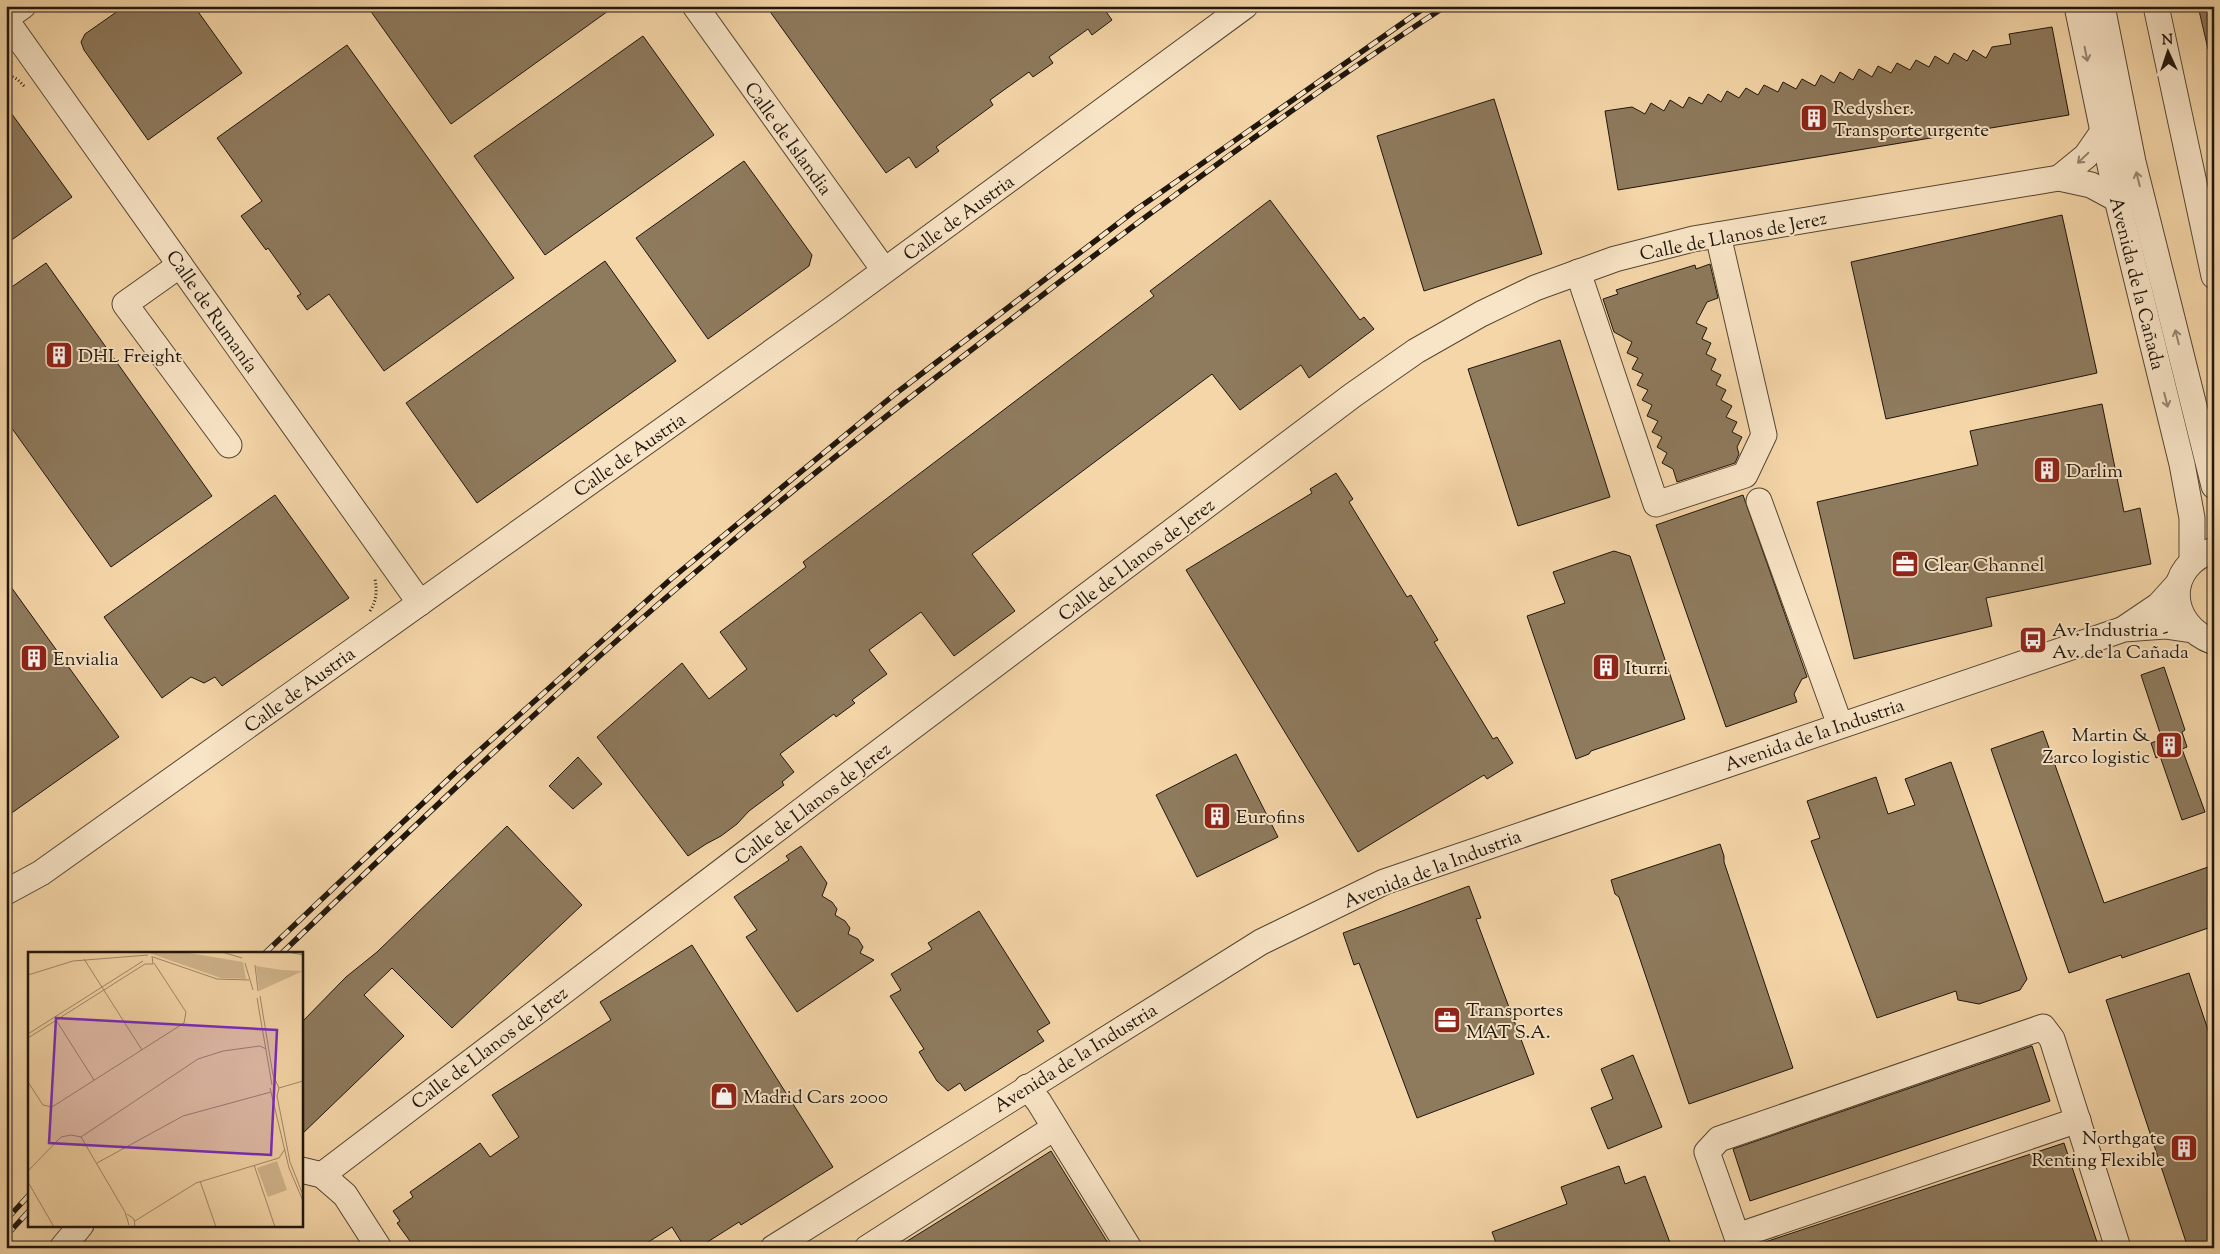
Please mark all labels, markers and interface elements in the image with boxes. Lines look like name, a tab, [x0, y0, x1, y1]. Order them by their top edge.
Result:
north arrow	[2142, 28, 2192, 78]
text: N	[2161, 31, 2174, 51]
one-way arrow	[2082, 46, 2092, 62]
street label: Calle de Islandia	[737, 77, 837, 202]
place label: Redysher. Transporte urgente	[1833, 96, 1989, 145]
building icon: Redysher. Transporte urgente	[1799, 103, 1829, 133]
one-way arrow	[2077, 152, 2089, 164]
street label: Calle de Austria	[898, 169, 1021, 269]
one-way arrow	[2133, 172, 2142, 188]
street label: Avenida de la Cañada	[2101, 194, 2170, 373]
street label: Calle de Llanos de Jerez	[1638, 206, 1829, 269]
street label: Calle de Rumanía	[158, 246, 264, 380]
one-way arrow	[2171, 330, 2181, 346]
building icon: DHL Freight	[44, 340, 74, 370]
place label: DHL Freight	[78, 344, 182, 371]
one-way arrow	[2162, 391, 2171, 407]
street label: Calle de Austria	[569, 407, 692, 505]
building icon: Darlim	[2032, 455, 2062, 485]
place label: Darlim	[2066, 459, 2123, 486]
street label: Calle de Llanos de Jerez	[1054, 493, 1222, 629]
office icon: Clear Channel	[1890, 549, 1920, 579]
place label: Clear Channel	[1924, 553, 2045, 580]
place label: Av. Industria - Av. de la Cañada	[2052, 618, 2189, 667]
bus stop icon: Av. Industria - Av. de la Cañada	[2018, 625, 2048, 655]
street label: Calle de Austria	[239, 641, 362, 741]
building icon: Envialia	[19, 643, 49, 673]
place label: Envialia	[53, 647, 119, 674]
building icon: Iturri	[1591, 652, 1621, 682]
place label: Iturri	[1625, 656, 1668, 683]
street label: Avenida de la Industria	[1721, 693, 1908, 780]
place label: Martin & Zarco logistic	[2043, 723, 2150, 772]
building icon: Martin & Zarco logistic	[2154, 730, 2184, 760]
street label: Calle de Llanos de Jerez	[730, 737, 898, 873]
building icon: Eurofins	[1202, 801, 1232, 831]
place label: Eurofins	[1236, 805, 1305, 832]
street label: Avenida de la Industria	[1340, 824, 1526, 917]
inset map	[28, 952, 302, 1226]
street label: Calle de Llanos de Jerez	[407, 981, 575, 1117]
street label: Avenida de la Industria	[989, 998, 1164, 1120]
place label: Transportes MAT S.A.	[1466, 998, 1563, 1047]
office icon: Transportes MAT S.A.	[1432, 1005, 1462, 1035]
shop icon: Madrid Cars 2000	[709, 1081, 739, 1111]
place label: Madrid Cars 2000	[743, 1085, 888, 1112]
place label: Northgate Renting Flexible	[2032, 1126, 2165, 1175]
building icon: Northgate Renting Flexible	[2169, 1133, 2199, 1163]

